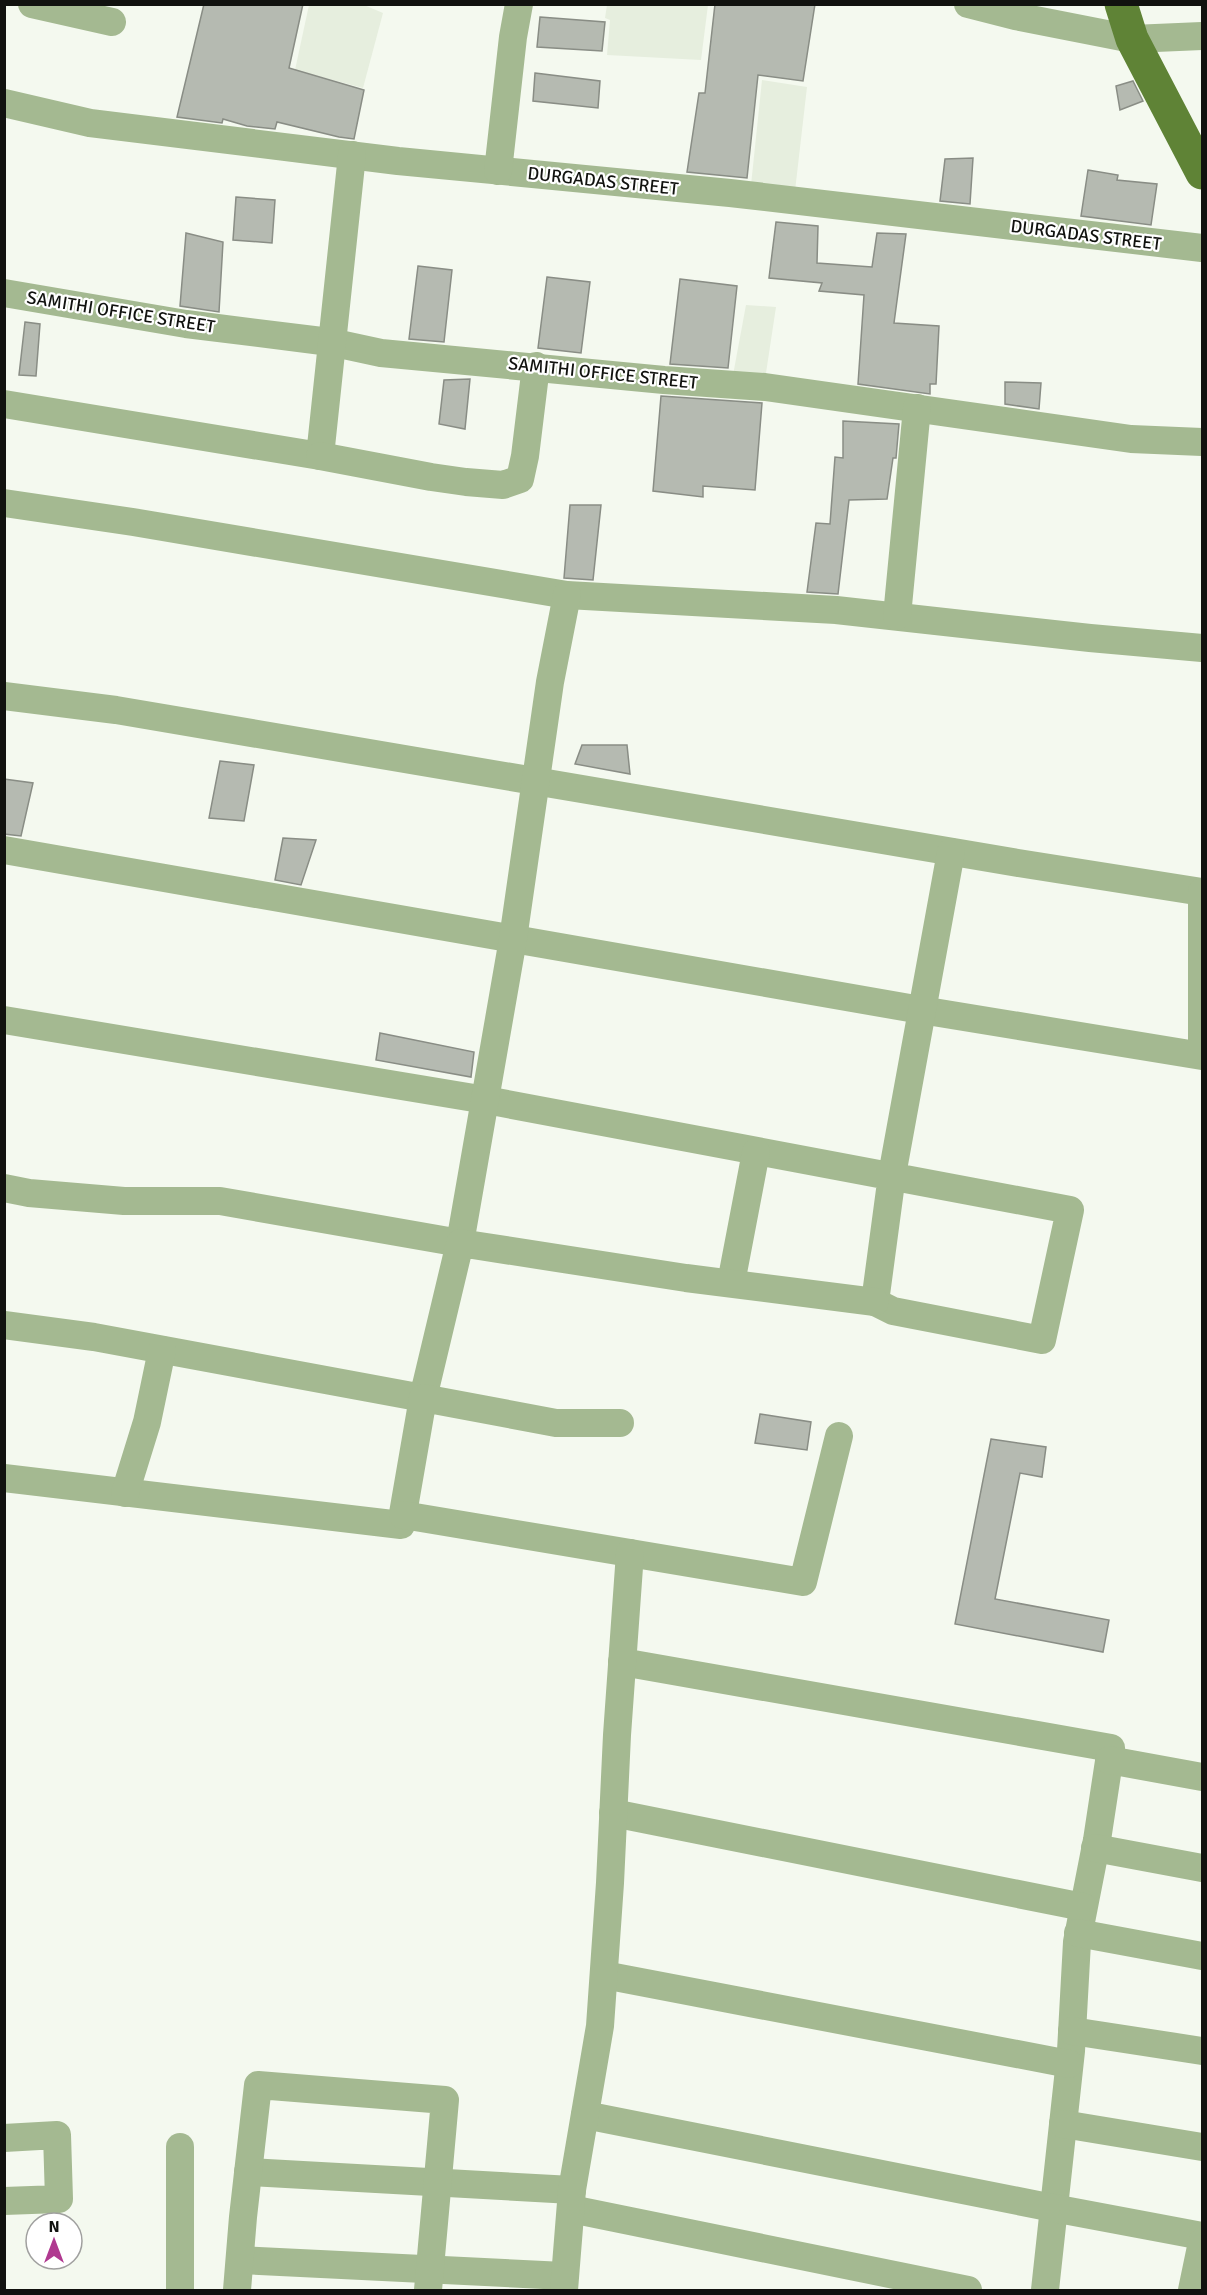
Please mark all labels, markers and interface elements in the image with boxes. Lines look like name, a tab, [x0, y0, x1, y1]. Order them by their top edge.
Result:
street label: DURGADAS STREET	[526, 162, 680, 200]
street label: DURGADAS STREET	[1009, 215, 1163, 255]
street label: SAMITHI OFFICE STREET	[25, 286, 217, 338]
street label: SAMITHI OFFICE STREET	[507, 352, 699, 394]
north arrow	[24, 2211, 84, 2271]
text: N	[48, 2217, 60, 2237]

